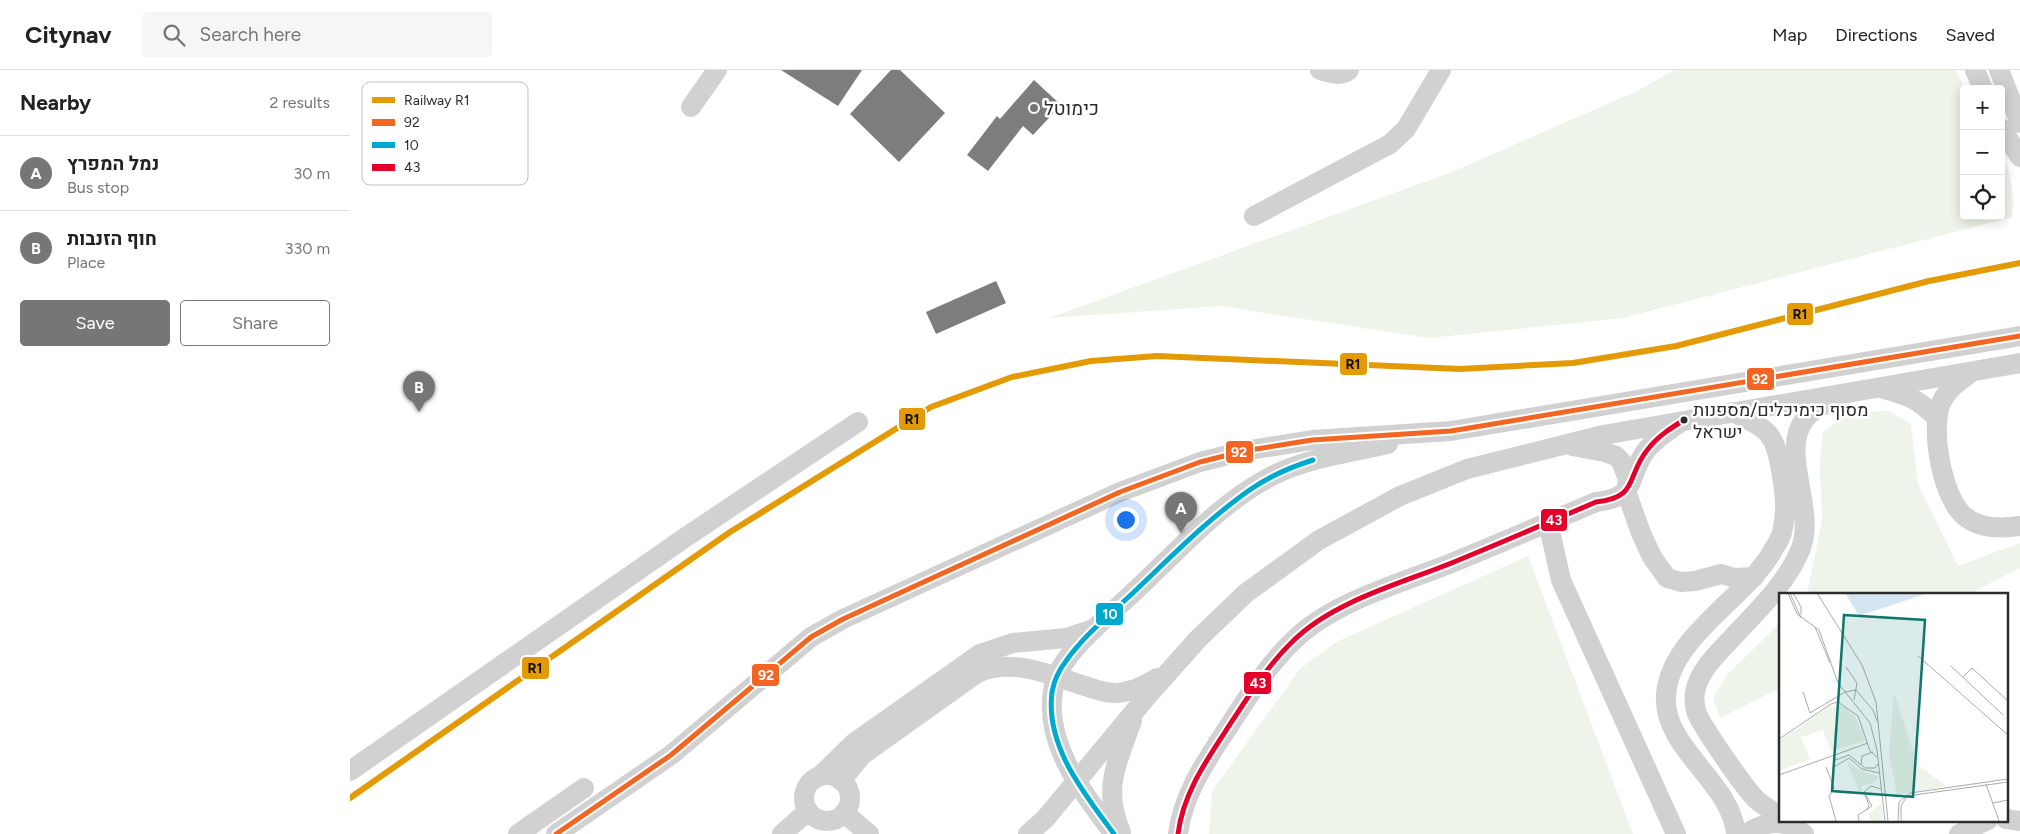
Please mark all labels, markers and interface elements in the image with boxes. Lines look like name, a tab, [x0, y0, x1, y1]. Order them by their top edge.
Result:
search box	[142, 12, 492, 57]
text: Citynav	[25, 20, 112, 49]
icon: search	[160, 21, 188, 49]
text: Search here	[200, 23, 301, 46]
text: Map	[1772, 24, 1807, 46]
text: Directions	[1835, 24, 1917, 46]
text: Saved	[1945, 24, 1995, 46]
legend	[362, 82, 528, 185]
map controls	[1960, 85, 2005, 220]
button: +	[1960, 85, 2005, 130]
text: Nearby	[20, 90, 91, 115]
text: Railway R1	[404, 92, 469, 109]
text: 2 results	[270, 93, 330, 112]
place label: כימוטל	[1044, 97, 1099, 120]
marker: כימוטל	[1028, 102, 1040, 114]
text: 92	[404, 114, 420, 131]
button: −	[1960, 130, 2005, 175]
text: 10	[404, 137, 419, 154]
text: נמל המפרץ	[67, 152, 159, 175]
text: 43	[404, 159, 420, 176]
text: A	[30, 164, 42, 183]
text: 30 m	[293, 164, 330, 183]
button: locate	[1960, 175, 2005, 220]
text: Bus stop	[67, 178, 129, 197]
text: חוף הזנבות	[67, 227, 157, 250]
text: B	[31, 239, 41, 258]
text: 330 m	[285, 239, 330, 258]
text: Place	[67, 253, 105, 272]
button: Save	[20, 300, 170, 346]
button: Share	[180, 300, 330, 346]
line badge: R1	[1786, 302, 1814, 326]
text: R1	[1793, 306, 1807, 323]
line badge: R1	[1339, 352, 1368, 376]
text: R1	[1346, 356, 1360, 373]
line badge: 92	[1746, 367, 1775, 391]
pin: B	[403, 371, 435, 412]
text: 92	[1752, 371, 1768, 388]
place label: מסוף כימיכלים/מספנות ישראל	[1693, 399, 1868, 443]
line badge: R1	[898, 407, 926, 431]
text: R1	[905, 411, 919, 428]
marker: מסוף כימיכלים/מספנות ישראל	[1679, 415, 1689, 425]
line badge: 92	[1225, 440, 1254, 464]
text: 92	[1231, 444, 1247, 461]
pin: A	[1165, 492, 1197, 533]
your location	[1113, 507, 1139, 533]
line badge: 43	[1540, 508, 1568, 532]
text: 43	[1546, 512, 1563, 529]
inset map	[1779, 593, 2008, 822]
line badge: 10	[1095, 602, 1124, 626]
text: 10	[1103, 606, 1117, 623]
line badge: R1	[521, 656, 550, 680]
text: R1	[528, 660, 542, 677]
line badge: 92	[751, 663, 780, 687]
text: 92	[758, 667, 774, 684]
line badge: 43	[1243, 671, 1272, 695]
text: 43	[1250, 675, 1267, 692]

